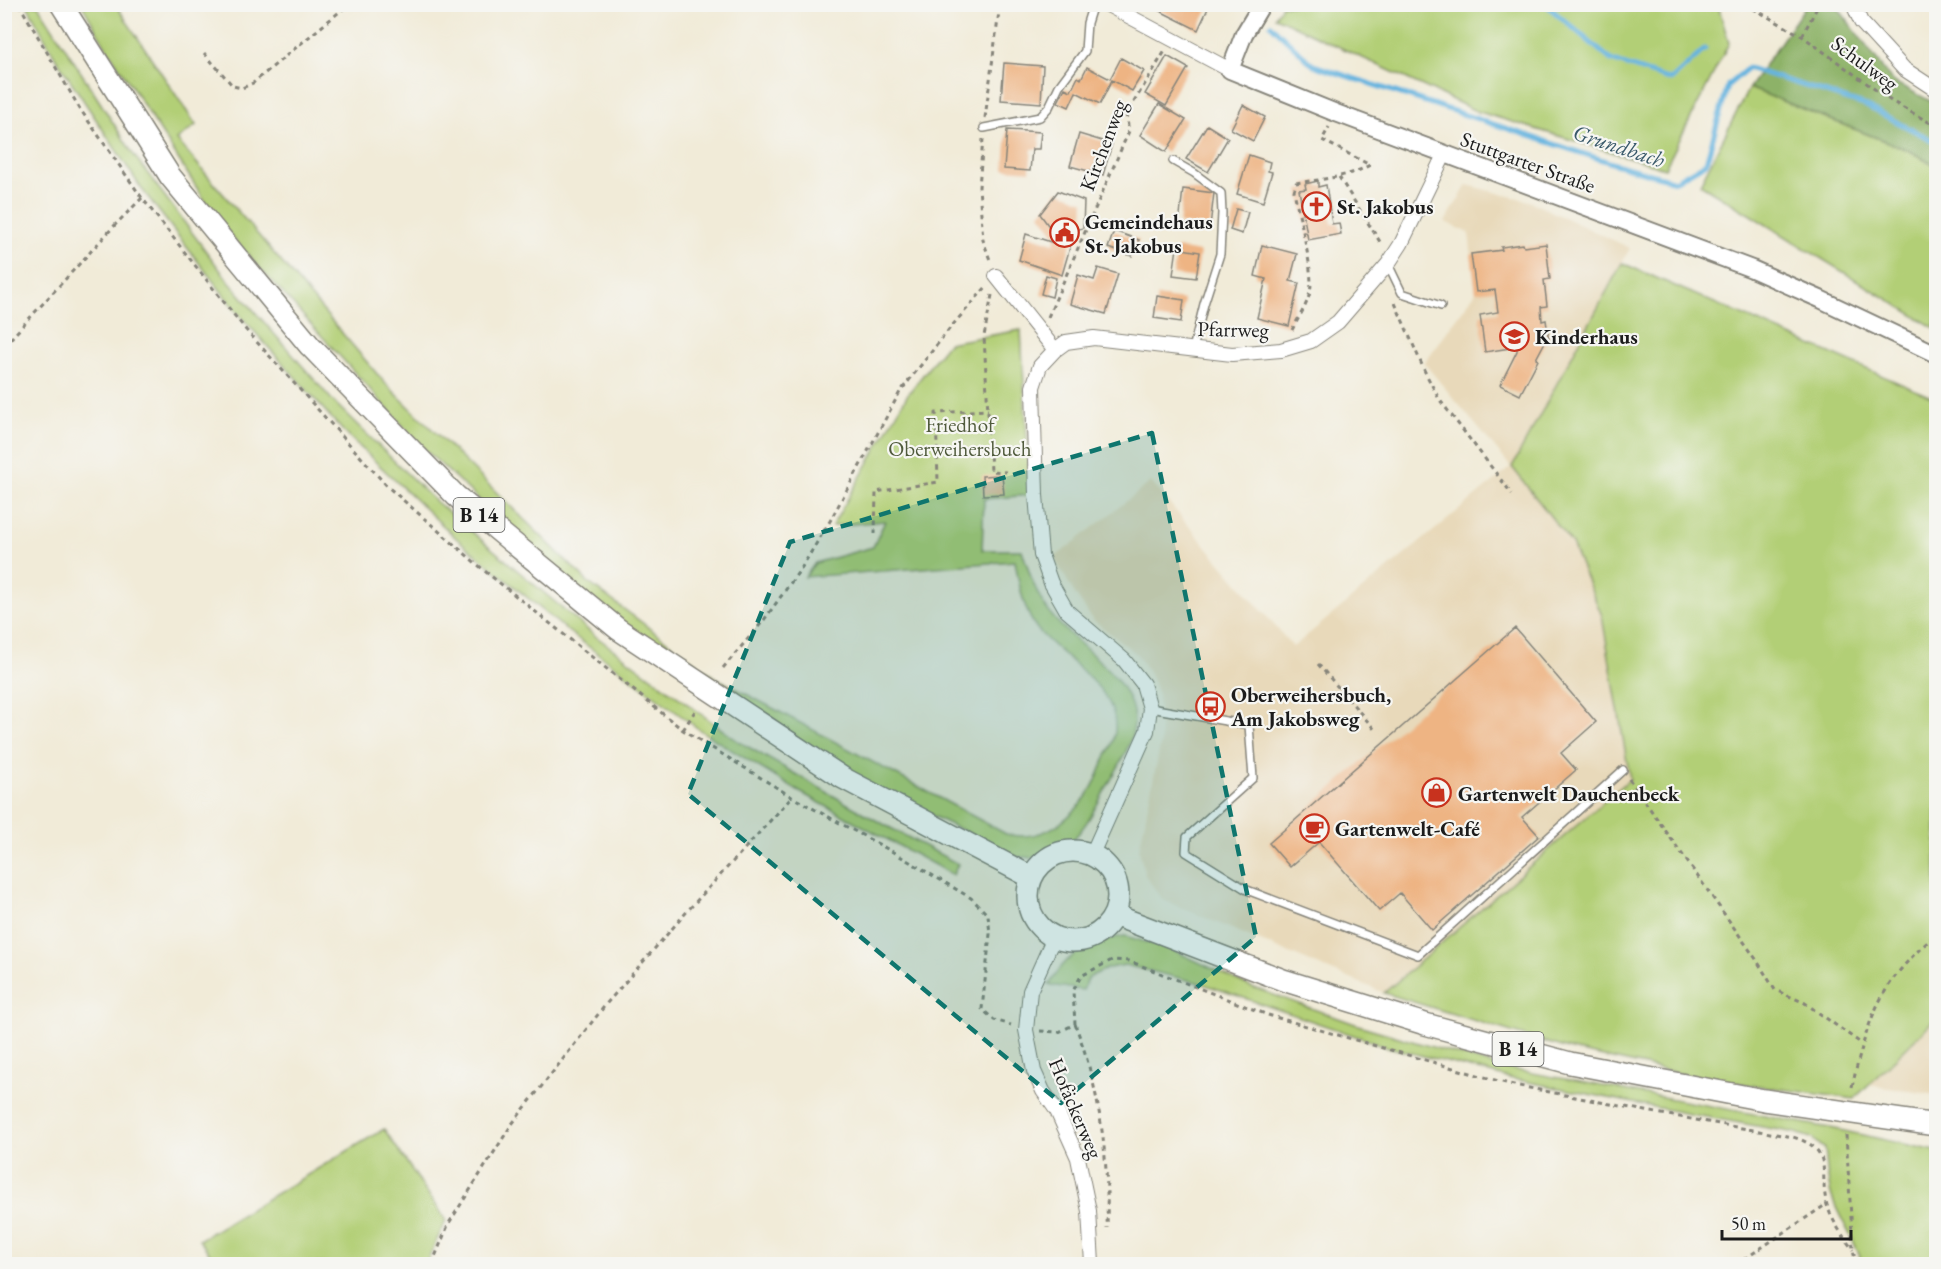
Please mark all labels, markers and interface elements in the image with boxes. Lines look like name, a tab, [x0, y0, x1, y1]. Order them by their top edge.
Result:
street label: Schulweg	[1826, 30, 1905, 97]
street label: Kirchenweg	[1073, 95, 1133, 195]
water label: Grundbach	[1569, 118, 1669, 175]
street label: Stuttgarter Straße	[1457, 125, 1599, 199]
church icon: St. Jakobus	[1300, 190, 1332, 222]
place label: St. Jakobus	[1337, 193, 1434, 220]
place label: Gemeindehaus St. Jakobus	[1085, 208, 1213, 259]
public building icon: Gemeindehaus St. Jakobus	[1048, 217, 1080, 249]
street label: Pfarrweg	[1197, 315, 1270, 343]
school or university icon: Kinderhaus	[1498, 320, 1530, 352]
place label: Kinderhaus	[1535, 323, 1638, 350]
park label: Friedhof Oberweihersbuch	[888, 411, 1032, 462]
road number: B 14	[454, 498, 504, 532]
place label: Oberweihersbuch, Am Jakobsweg	[1230, 681, 1391, 732]
bus stop icon: Oberweihersbuch, Am Jakobsweg	[1194, 690, 1226, 722]
shop icon: Gartenwelt Dauchenbeck	[1421, 777, 1453, 809]
place label: Gartenwelt Dauchenbeck	[1458, 780, 1680, 807]
cafe icon: Gartenwelt-Café	[1298, 812, 1330, 844]
place label: Gartenwelt-Café	[1335, 815, 1480, 842]
road number: B 14	[1492, 1032, 1544, 1066]
street label: Hofäckerweg	[1043, 1054, 1110, 1163]
scale bar	[1722, 1203, 1851, 1241]
text: 50 m	[1731, 1212, 1766, 1235]

